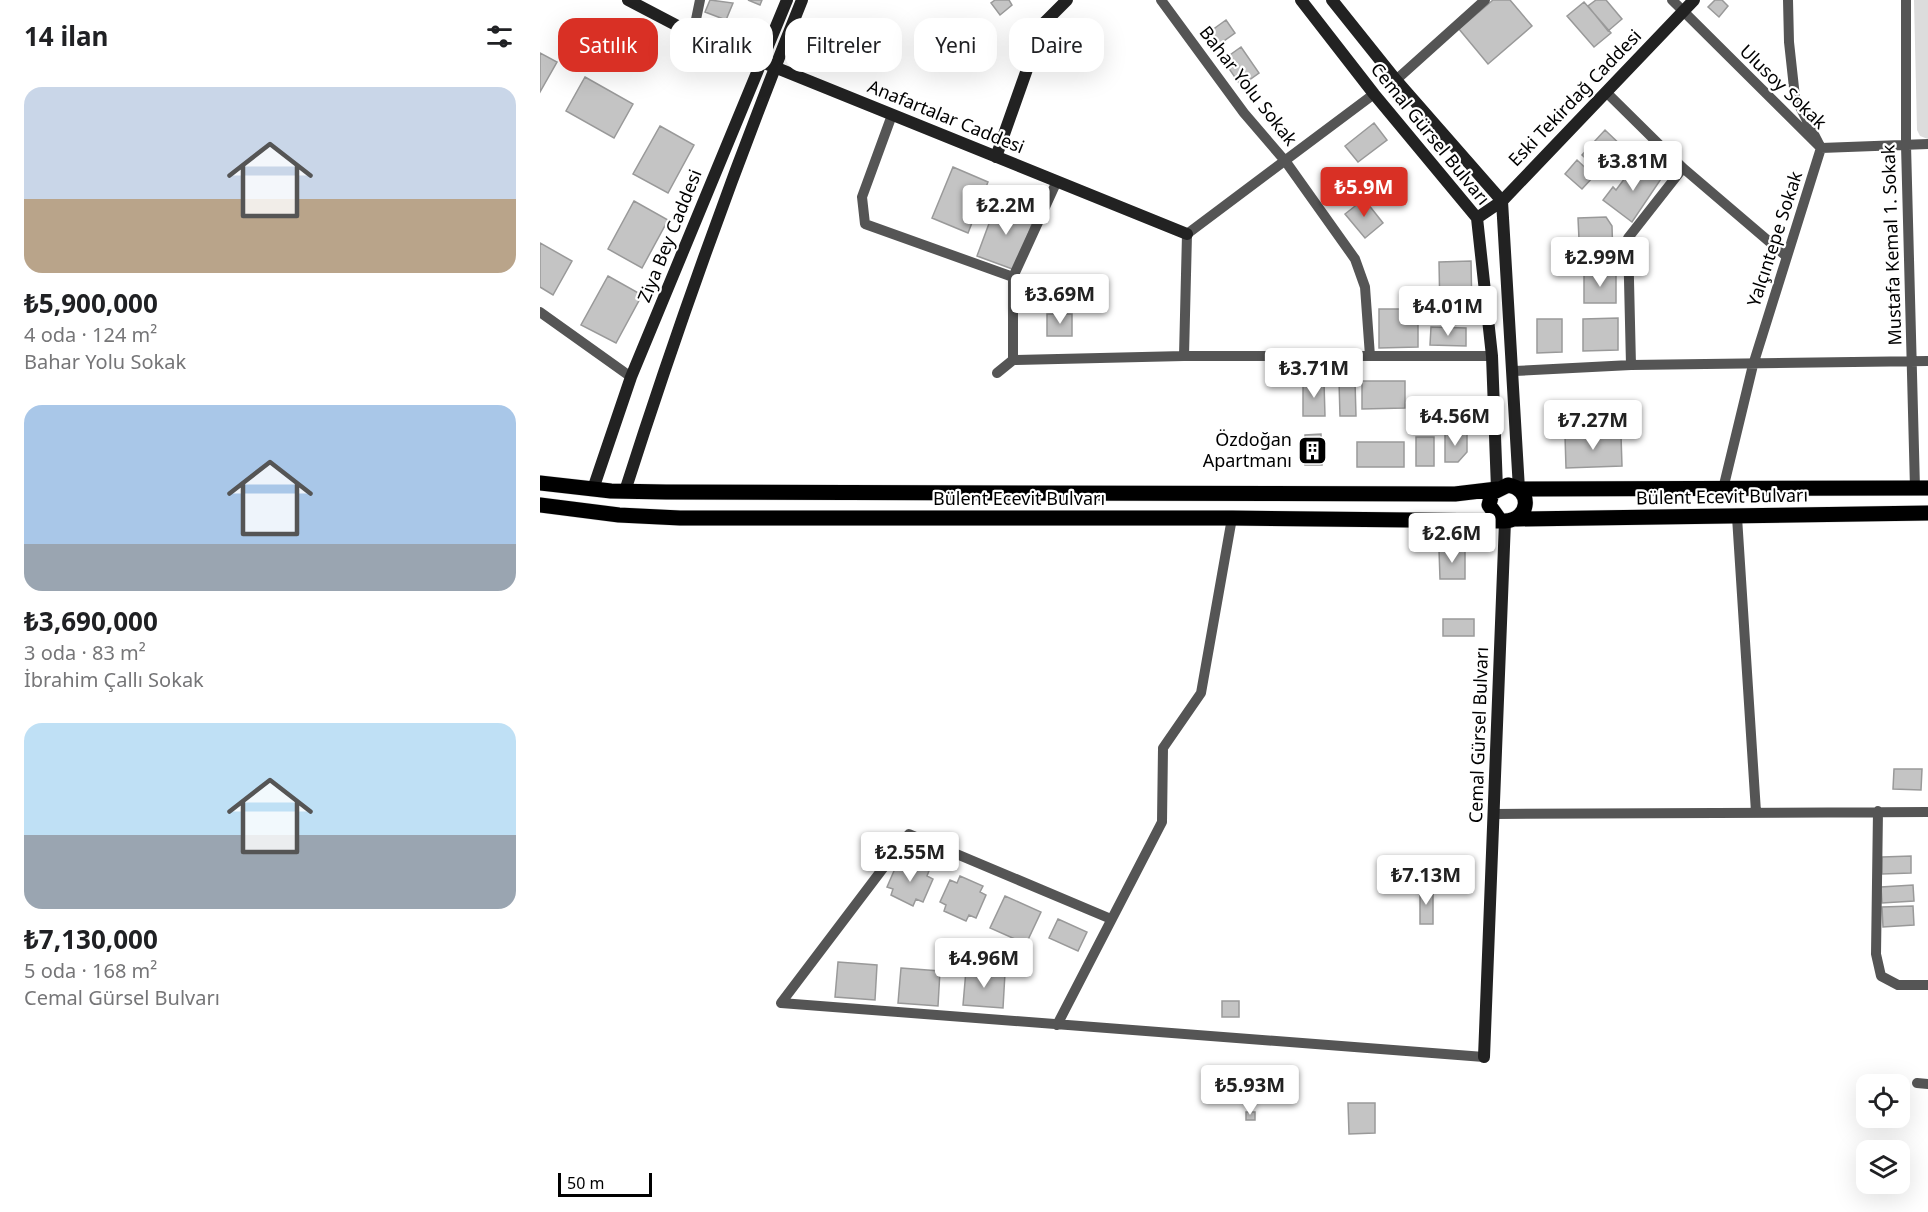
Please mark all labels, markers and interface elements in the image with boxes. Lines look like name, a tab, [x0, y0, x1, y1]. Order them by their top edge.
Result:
text: 14 ilan	[24, 18, 109, 54]
chip: Satılık	[558, 18, 658, 72]
chip: Kiralık	[670, 18, 773, 72]
chip: Filtreler	[785, 18, 902, 72]
chip: Yeni	[914, 18, 997, 72]
chip: Daire	[1009, 18, 1104, 72]
icon: filters	[483, 20, 516, 53]
street label: Bahar Yolu Sokak	[1194, 21, 1303, 151]
street label: Eski Tekirdağ Caddesi	[1503, 24, 1646, 171]
street label: Ulusoy Sokak	[1735, 39, 1833, 134]
street label: Cemal Gürsel Bulvarı	[1366, 57, 1496, 209]
street label: Anafartalar Caddesi	[864, 74, 1028, 158]
icon: home	[216, 126, 324, 234]
pin: ₺3.81M	[1584, 141, 1682, 192]
street label: Mustafa Kemal 1. Sokak	[1875, 144, 1907, 346]
text: ₺3.81M	[1598, 147, 1668, 174]
street label: Ziya Bey Caddesi	[631, 166, 707, 306]
pin: ₺5.9M	[1322, 167, 1406, 218]
street label: Yalçıntepe Sokak	[1741, 168, 1807, 309]
text: ₺5.9M	[1335, 173, 1393, 200]
pin: ₺2.2M	[964, 185, 1048, 236]
text: ₺2.2M	[977, 191, 1035, 218]
pin: ₺2.99M	[1551, 237, 1649, 288]
text: ₺2.99M	[1565, 243, 1635, 270]
pin: ₺3.69M	[1011, 274, 1109, 325]
text: ₺3.69M	[1025, 280, 1095, 307]
text: ₺5,900,000	[24, 285, 158, 321]
pin: ₺4.01M	[1399, 286, 1497, 337]
text: ₺4.01M	[1413, 292, 1483, 319]
text: 4 oda · 124 m²	[24, 321, 157, 348]
text: Bahar Yolu Sokak	[24, 348, 186, 375]
pin: ₺3.71M	[1265, 348, 1363, 399]
text: ₺3.71M	[1279, 354, 1349, 381]
pin: ₺4.56M	[1406, 396, 1504, 447]
pin: ₺7.27M	[1544, 400, 1642, 451]
text: ₺4.56M	[1420, 402, 1490, 429]
text: ₺7.27M	[1558, 406, 1628, 433]
place label: Özdoğan Apartmanı	[1203, 427, 1292, 472]
building icon: Özdoğan Apartmanı	[1297, 434, 1329, 466]
icon: home	[216, 444, 324, 552]
street label: Bülent Ecevit Bulvarı	[1636, 482, 1808, 510]
street label: Bülent Ecevit Bulvarı	[933, 486, 1105, 510]
pin: ₺2.6M	[1410, 513, 1494, 564]
text: ₺2.6M	[1423, 519, 1481, 546]
text: ₺3,690,000	[24, 603, 158, 639]
text: 3 oda · 83 m²	[24, 639, 146, 666]
street label: Cemal Gürsel Bulvarı	[1463, 646, 1493, 823]
text: İbrahim Çallı Sokak	[24, 666, 204, 693]
icon: home	[216, 762, 324, 870]
pin: ₺2.55M	[861, 832, 959, 883]
text: ₺2.55M	[875, 838, 945, 865]
pin: ₺7.13M	[1377, 855, 1475, 906]
text: ₺7.13M	[1391, 861, 1461, 888]
text: ₺7,130,000	[24, 921, 158, 957]
pin: ₺4.96M	[935, 938, 1033, 989]
text: ₺4.96M	[949, 944, 1019, 971]
text: 5 oda · 168 m²	[24, 957, 157, 984]
text: Cemal Gürsel Bulvarı	[24, 984, 220, 1011]
pin: ₺5.93M	[1201, 1065, 1299, 1116]
text: ₺5.93M	[1215, 1071, 1285, 1098]
map controls	[1856, 1074, 1910, 1194]
button: locate	[1856, 1074, 1910, 1128]
button: layers	[1856, 1140, 1910, 1194]
scale bar	[558, 1170, 652, 1198]
text: 50 m	[567, 1172, 604, 1194]

